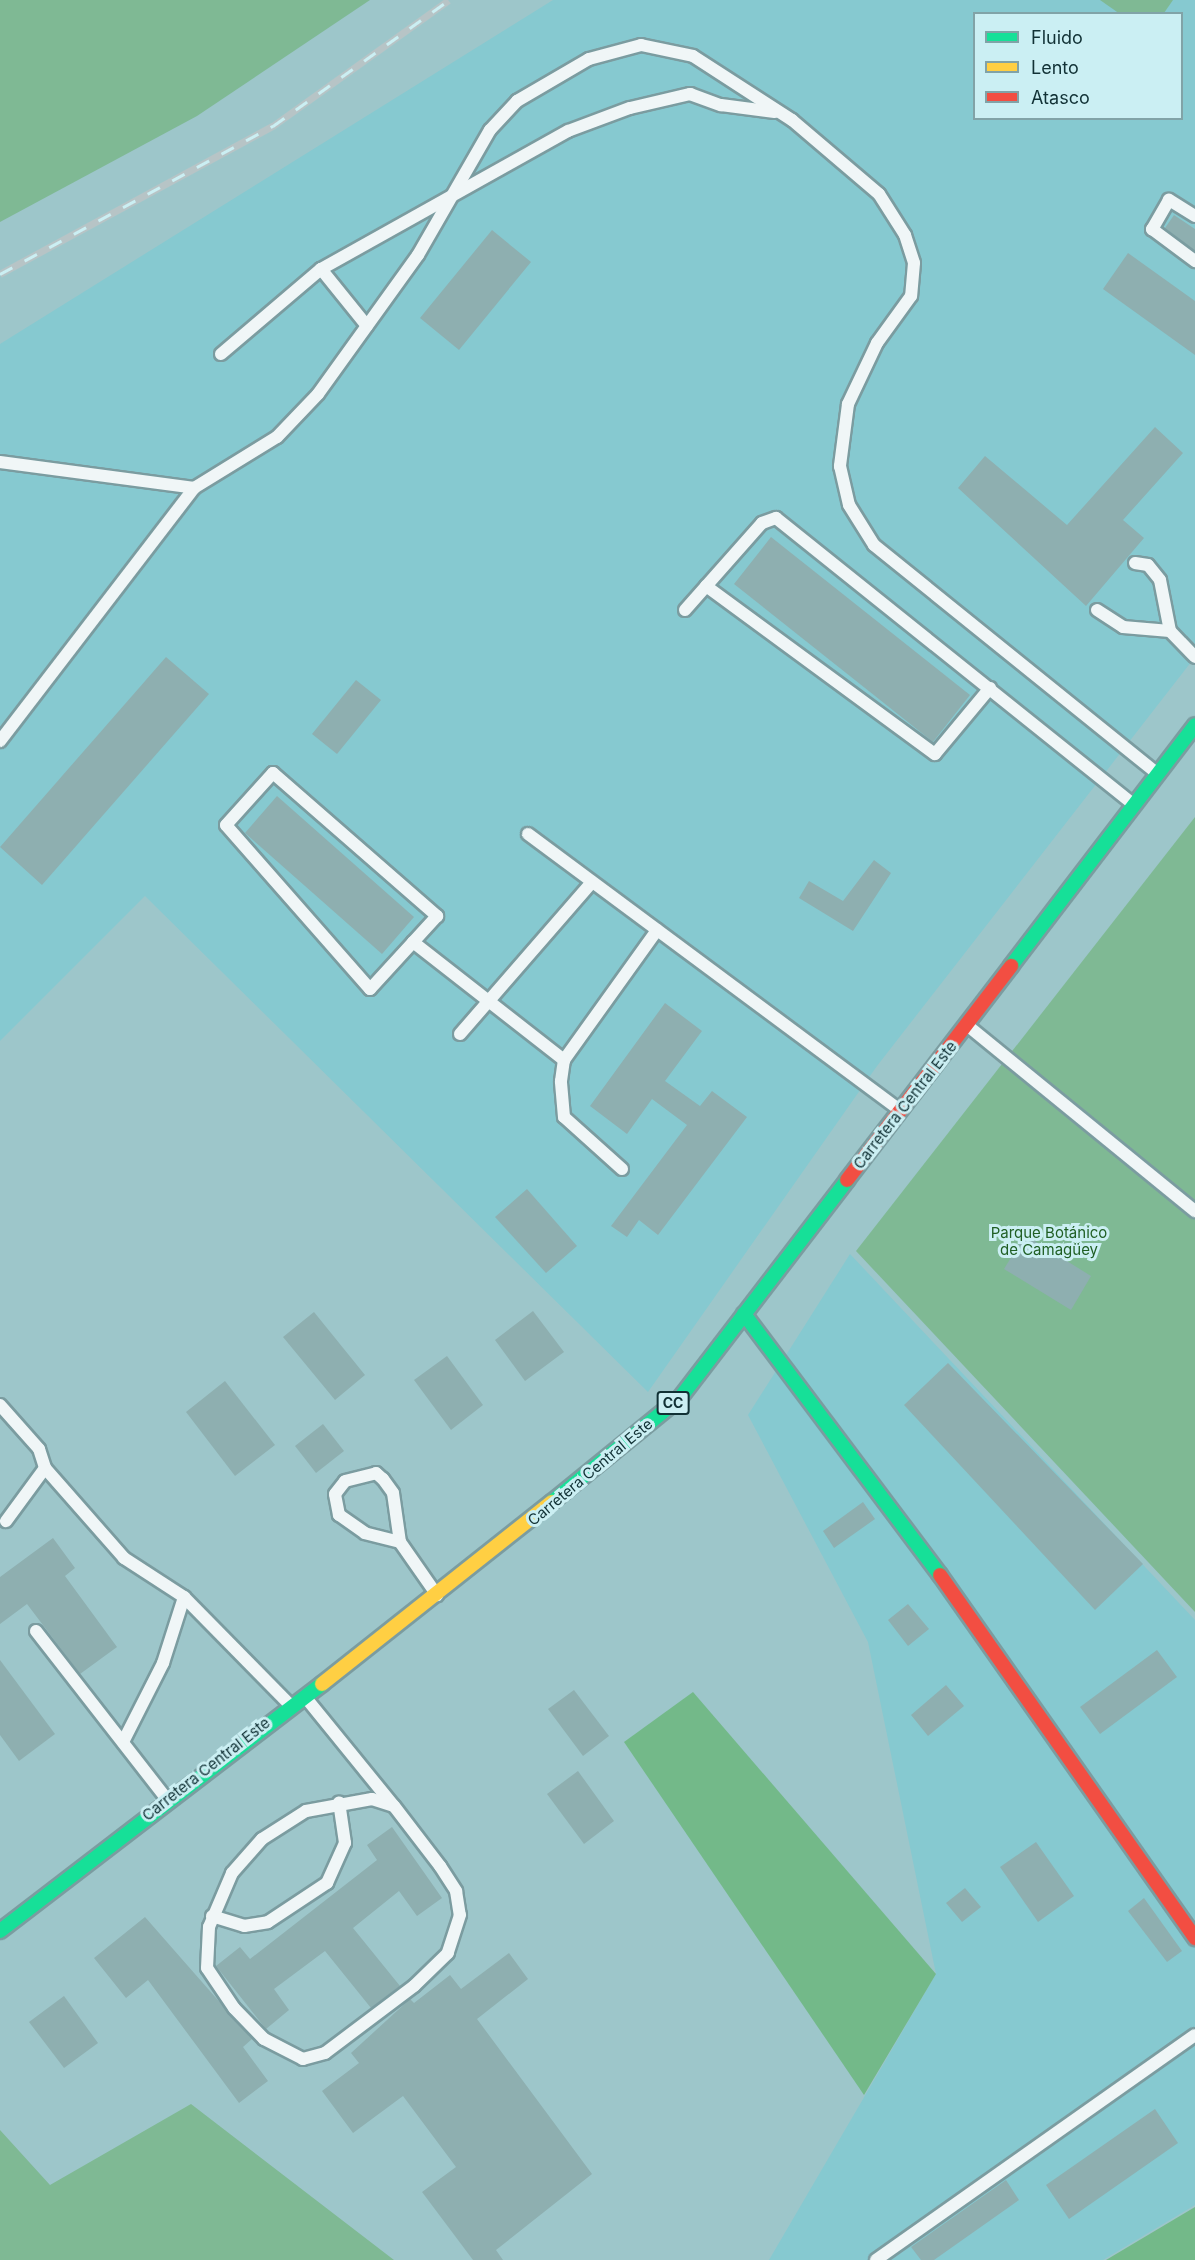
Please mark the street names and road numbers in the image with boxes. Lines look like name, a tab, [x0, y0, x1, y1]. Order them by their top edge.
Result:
street label: Carretera Central Este	[850, 1038, 960, 1172]
road number: CC	[656, 1392, 690, 1414]
street label: Carretera Central Este	[524, 1415, 656, 1529]
street label: Carretera Central Este	[139, 1714, 273, 1824]

